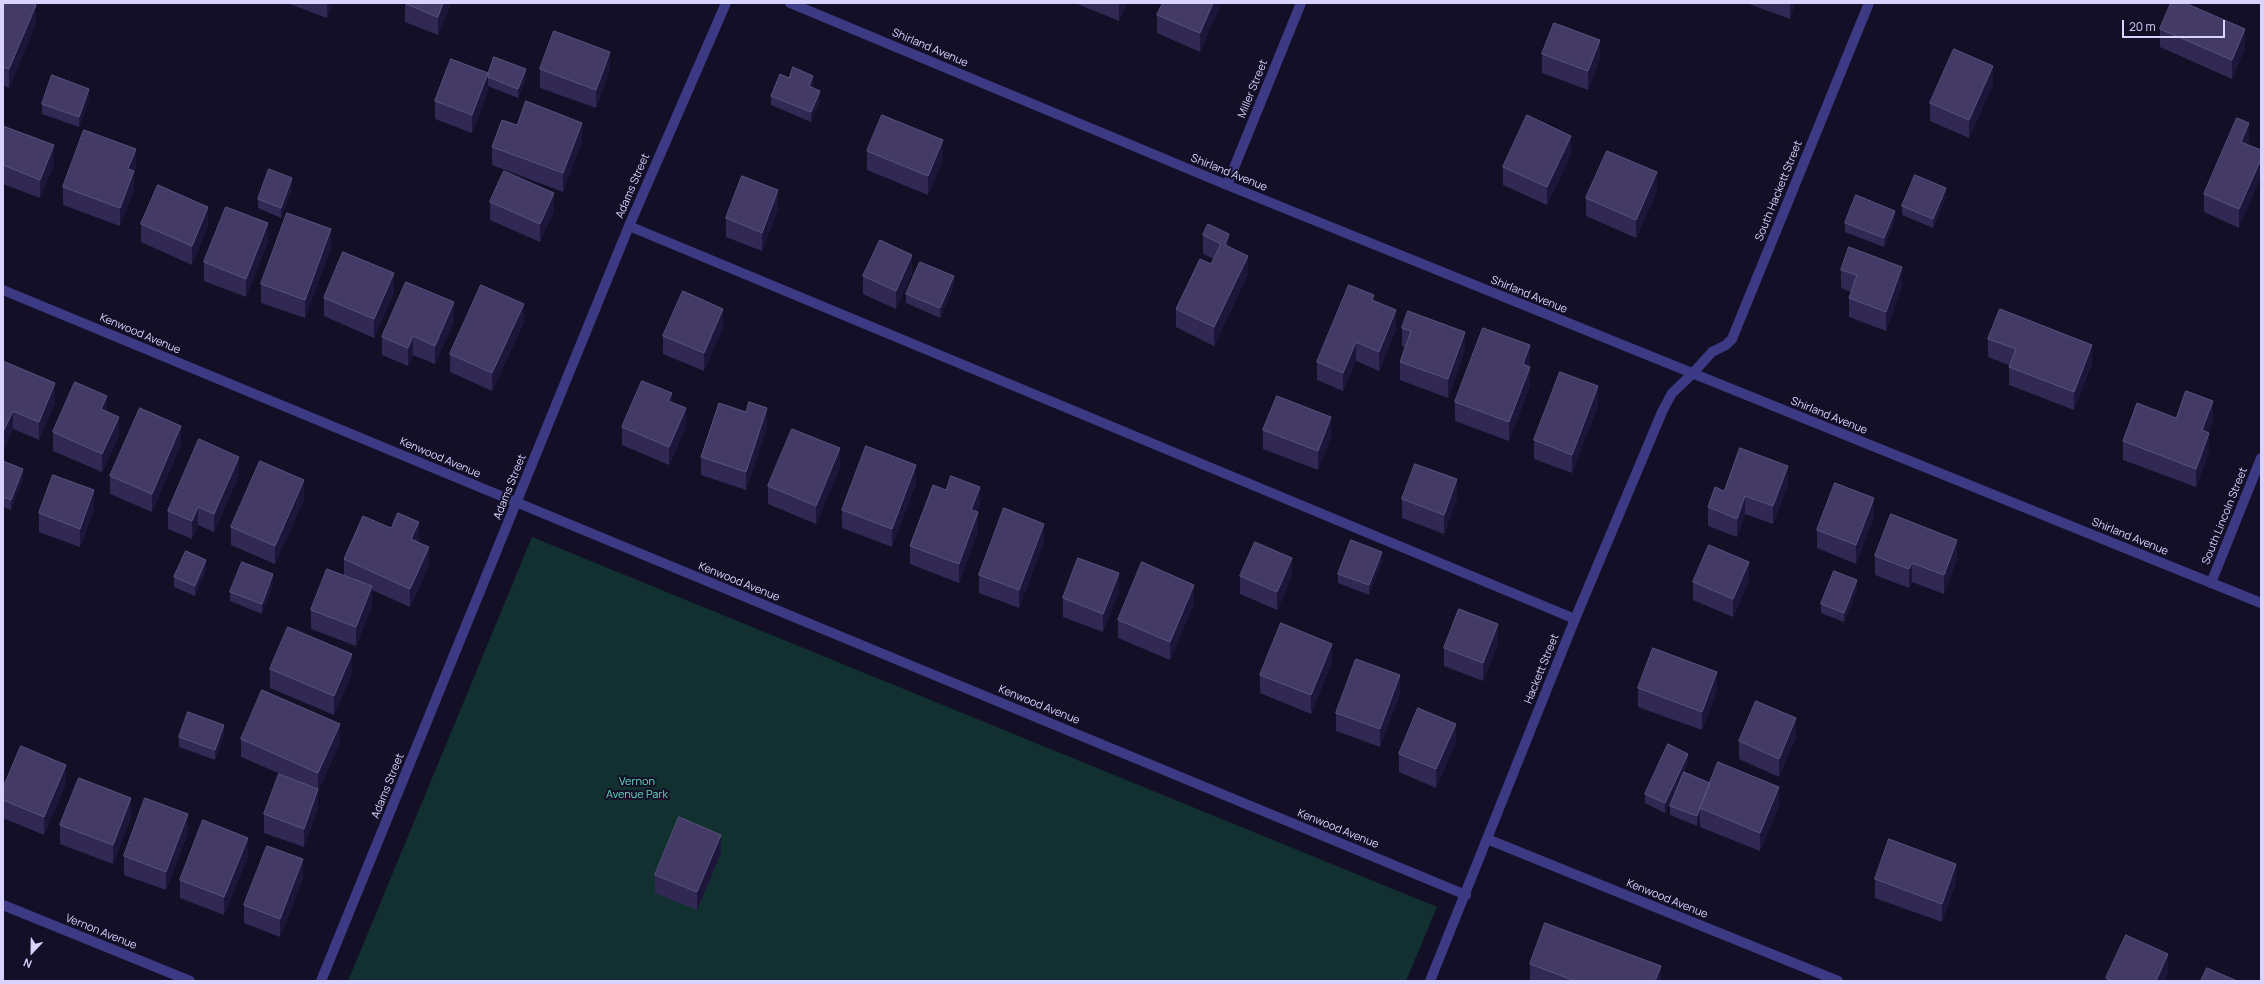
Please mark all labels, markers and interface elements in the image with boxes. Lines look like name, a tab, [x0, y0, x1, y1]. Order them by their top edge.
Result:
scale bar	[2124, 12, 2227, 38]
text: 20 m	[2129, 18, 2156, 35]
street label: Shirland Avenue	[890, 26, 970, 70]
street label: Miller Street	[1235, 58, 1271, 120]
street label: South Hackett Street	[1753, 139, 1805, 243]
street label: Adams Street	[613, 152, 653, 220]
street label: Shirland Avenue	[1189, 152, 1269, 194]
street label: Shirland Avenue	[1489, 274, 1569, 316]
street label: Kenwood Avenue	[98, 311, 182, 357]
street label: Shirland Avenue	[1789, 395, 1869, 437]
street label: Kenwood Avenue	[398, 435, 482, 481]
street label: Adams Street	[491, 452, 529, 522]
street label: South Lincoln Street	[2199, 465, 2251, 567]
street label: Shirland Avenue	[2090, 516, 2170, 558]
street label: Kenwood Avenue	[696, 560, 782, 604]
street label: Hackett Street	[1522, 632, 1562, 706]
street label: Kenwood Avenue	[996, 683, 1082, 727]
street label: Adams Street	[369, 751, 407, 821]
park label: Vernon Avenue Park	[606, 775, 668, 801]
street label: Kenwood Avenue	[1295, 807, 1381, 851]
street label: Kenwood Avenue	[1624, 877, 1710, 921]
street label: Vernon Avenue	[63, 912, 139, 952]
north arrow	[12, 932, 52, 972]
text: N	[21, 955, 34, 972]

